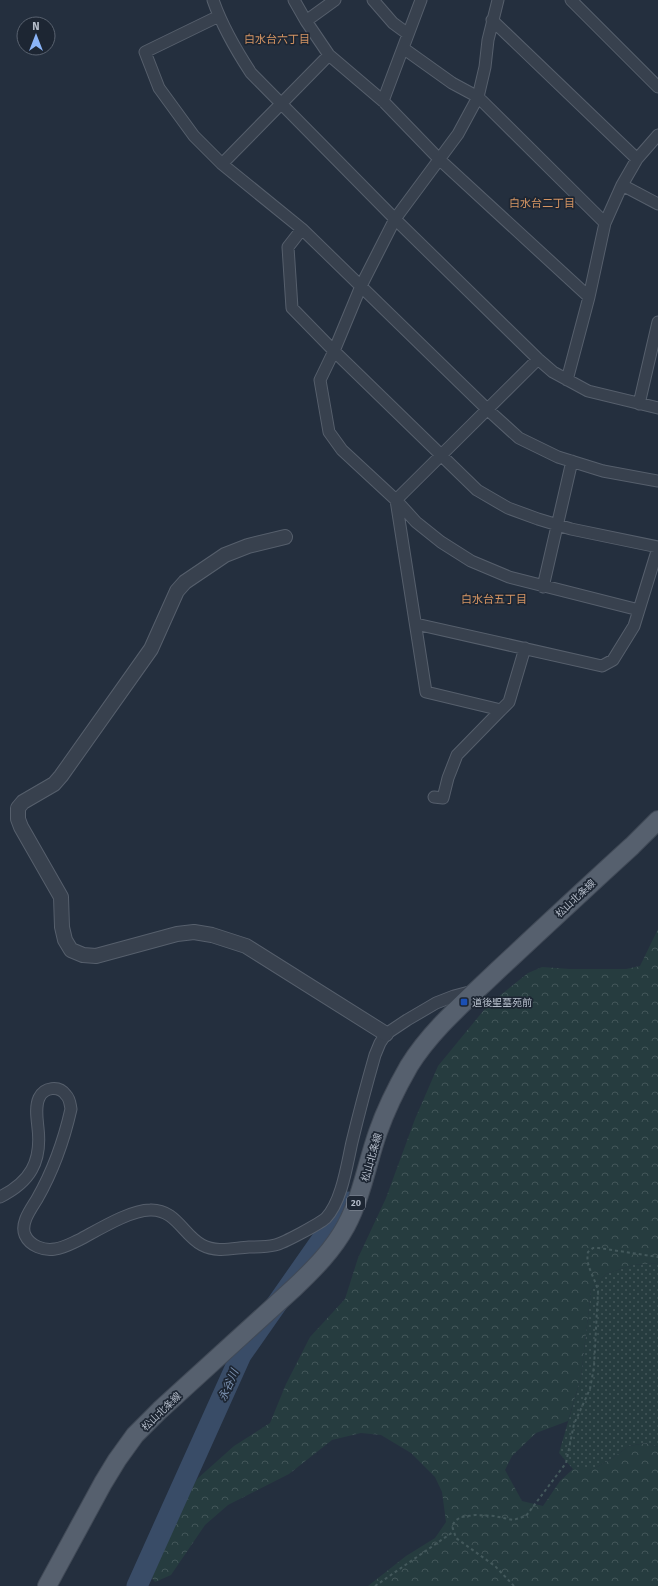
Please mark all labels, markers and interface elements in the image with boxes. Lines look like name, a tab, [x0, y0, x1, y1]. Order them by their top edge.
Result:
north arrow	[16, 16, 56, 56]
text: N	[32, 20, 40, 33]
district label: 白水台六丁目	[244, 33, 310, 46]
district label: 白水台二丁目	[509, 197, 575, 210]
district label: 白水台五丁目	[461, 593, 527, 606]
street label: 松山北条線	[553, 877, 598, 920]
marker: 道後聖墓苑前	[459, 997, 469, 1007]
place label: 道後聖墓苑前	[472, 997, 532, 1009]
street label: 松山北条線	[359, 1132, 385, 1183]
road number: 20	[347, 1196, 365, 1210]
water label: 永谷川	[216, 1367, 242, 1403]
street label: 松山北条線	[140, 1390, 184, 1433]

